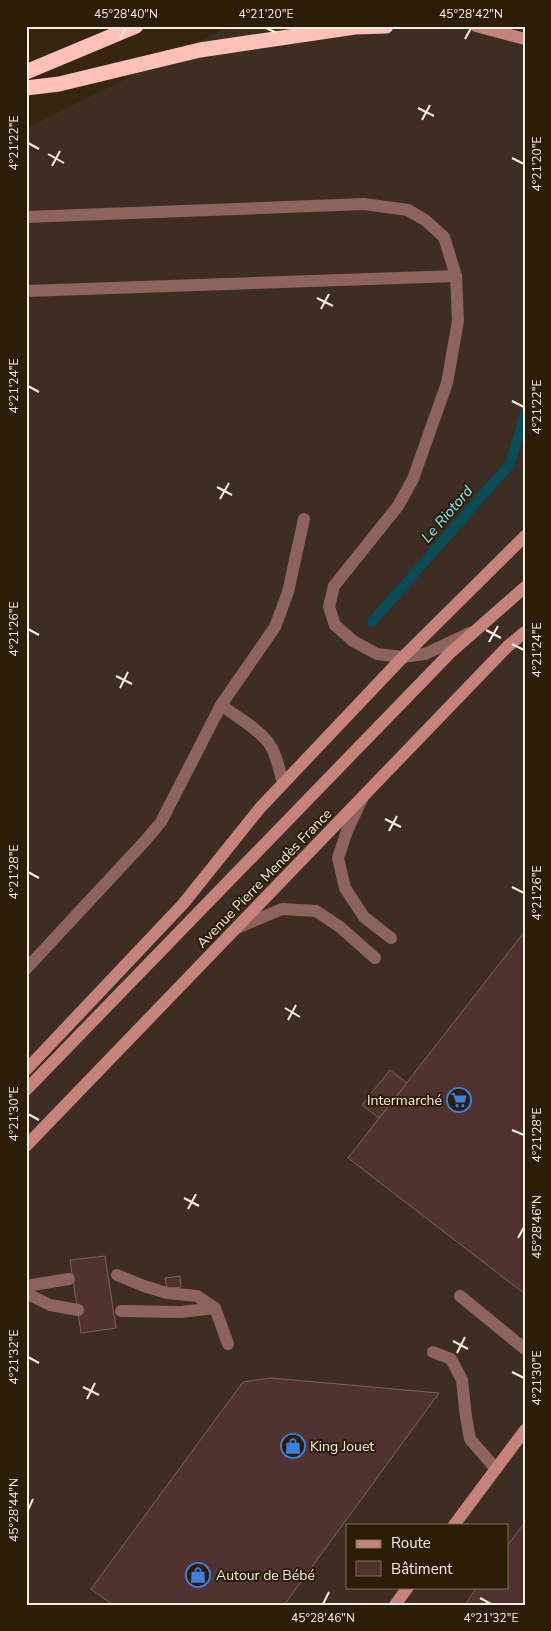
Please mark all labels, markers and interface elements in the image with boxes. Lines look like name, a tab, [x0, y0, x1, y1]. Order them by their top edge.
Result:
text: 45°28'40"N	[94, 6, 158, 22]
text: 4°21'20"E	[239, 6, 293, 22]
text: 45°28'42"N	[439, 6, 503, 22]
text: 4°21'22"E	[6, 116, 22, 170]
text: 4°21'20"E	[529, 137, 545, 191]
text: 4°21'24"E	[6, 359, 22, 413]
text: 4°21'22"E	[529, 380, 545, 434]
water label: Le Riotord	[417, 481, 477, 547]
text: 4°21'26"E	[6, 602, 22, 656]
text: 4°21'24"E	[529, 623, 545, 677]
street label: Avenue Pierre Mendès France	[193, 805, 336, 952]
text: 4°21'28"E	[6, 845, 22, 899]
text: 4°21'26"E	[529, 866, 545, 920]
text: 4°21'30"E	[6, 1087, 22, 1141]
supermarket icon: Intermarché	[446, 1087, 472, 1113]
place label: Intermarché	[367, 1091, 442, 1110]
text: 4°21'28"E	[529, 1108, 545, 1162]
text: 45°28'46"N	[529, 1195, 545, 1259]
text: 4°21'32"E	[6, 1330, 22, 1384]
text: 4°21'30"E	[529, 1351, 545, 1405]
shop icon: King Jouet	[280, 1433, 306, 1459]
place label: King Jouet	[310, 1437, 374, 1456]
text: 45°28'44"N	[6, 1478, 22, 1542]
legend	[346, 1524, 508, 1588]
text: Route	[391, 1533, 431, 1553]
text: Bâtiment	[391, 1559, 453, 1579]
shop icon: Autour de Bébé	[185, 1562, 211, 1588]
place label: Autour de Bébé	[216, 1566, 315, 1585]
text: 45°28'46"N	[291, 1610, 355, 1626]
text: 4°21'32"E	[464, 1610, 518, 1626]

